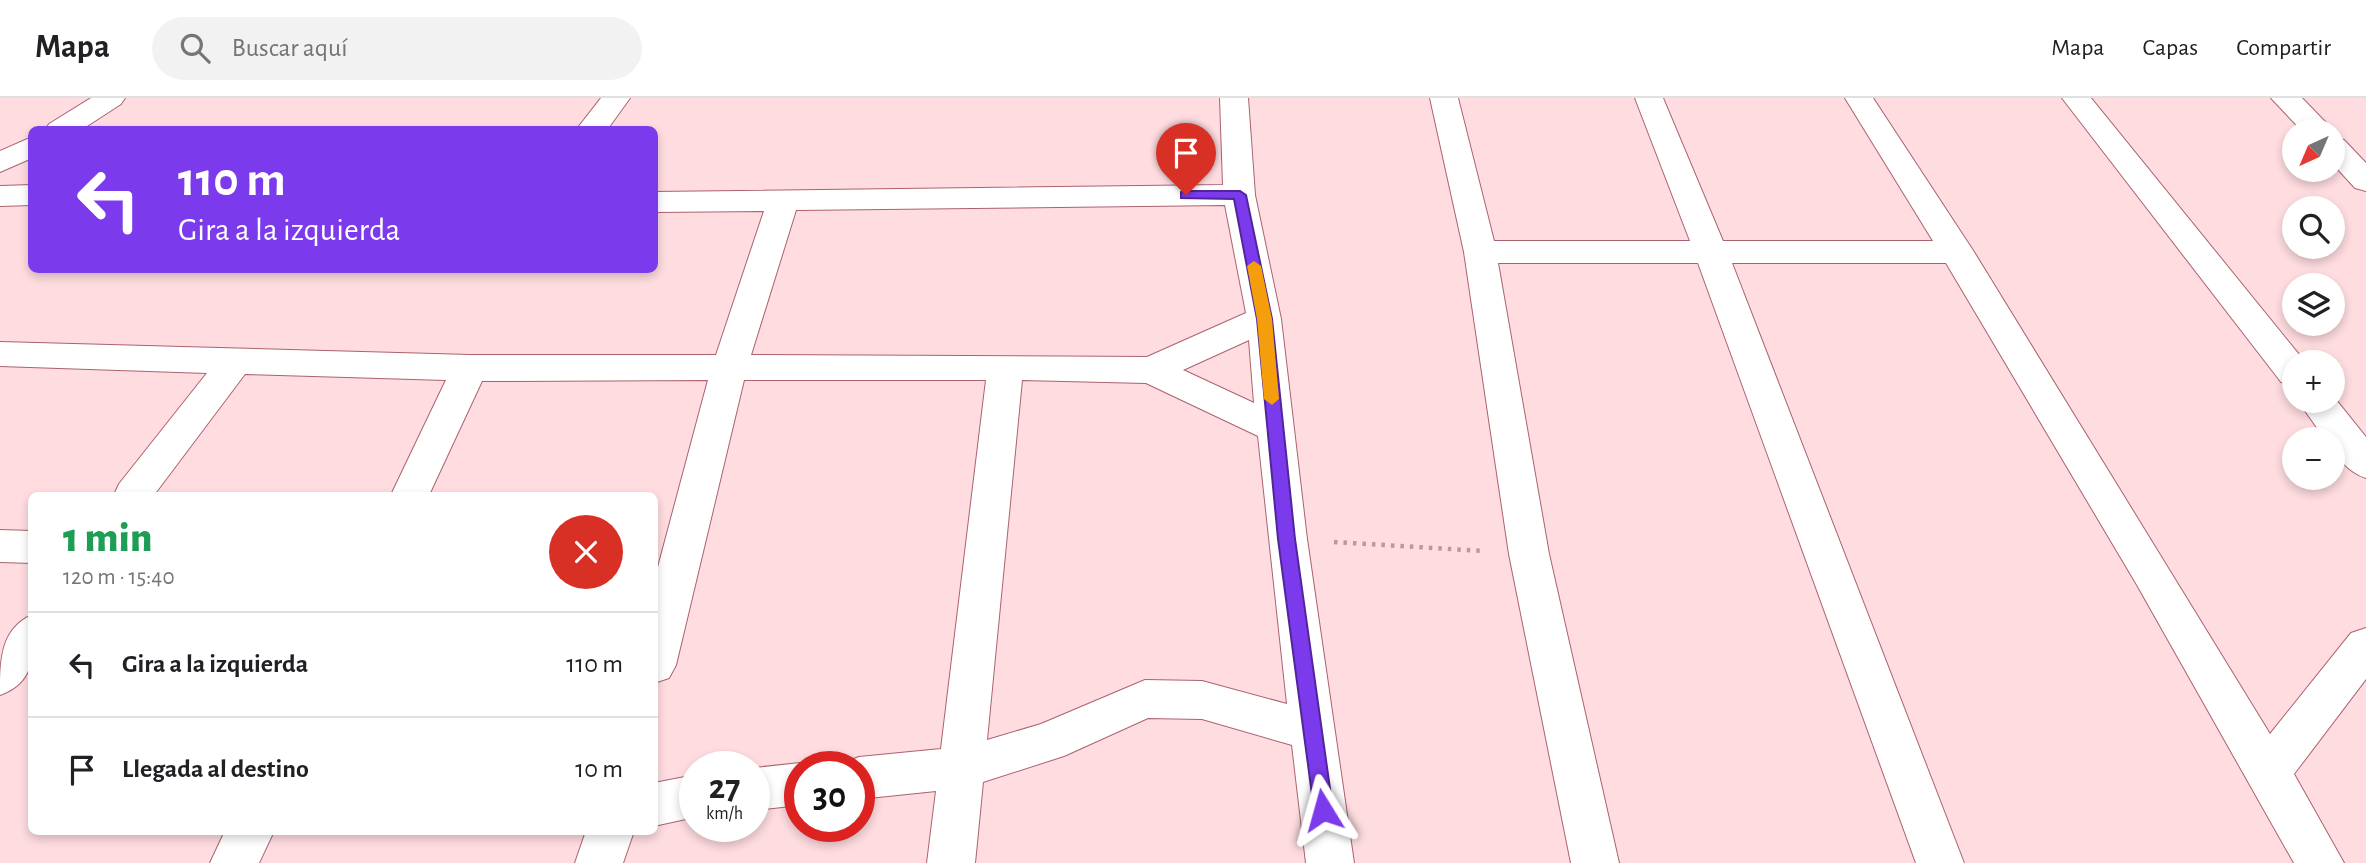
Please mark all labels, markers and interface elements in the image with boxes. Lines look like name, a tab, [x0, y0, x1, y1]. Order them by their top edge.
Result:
search box	[152, 17, 642, 80]
icon: search	[176, 29, 214, 67]
text: Mapa	[35, 31, 110, 64]
text: Buscar aquí	[232, 35, 348, 61]
text: Mapa	[2051, 36, 2104, 60]
text: Capas	[2142, 36, 2198, 60]
text: Compartir	[2236, 36, 2331, 60]
north arrow	[2282, 119, 2345, 182]
map controls	[2282, 119, 2345, 490]
pin	[1156, 123, 1216, 195]
icon: arrive	[1167, 134, 1205, 172]
icon: left	[63, 154, 154, 245]
text: 110 m	[178, 156, 286, 205]
button: search	[2282, 196, 2345, 259]
text: Gira a la izquierda	[178, 214, 400, 246]
button: layers	[2282, 273, 2345, 336]
button: +	[2282, 350, 2345, 413]
button: −	[2282, 427, 2345, 490]
button: close	[549, 515, 623, 589]
text: 1 min	[63, 517, 152, 559]
text: 120 m · 15:40	[63, 566, 175, 589]
icon: left	[63, 646, 101, 684]
text: Gira a la izquierda	[122, 651, 308, 677]
text: 110 m	[566, 651, 623, 677]
icon: arrive	[63, 751, 101, 789]
speed limit sign: 30	[784, 751, 875, 842]
text: Llegada al destino	[122, 756, 309, 782]
text: 10 m	[575, 756, 623, 782]
text: 27	[709, 770, 740, 805]
position arrow	[1286, 773, 1360, 847]
text: km/h	[706, 805, 743, 823]

